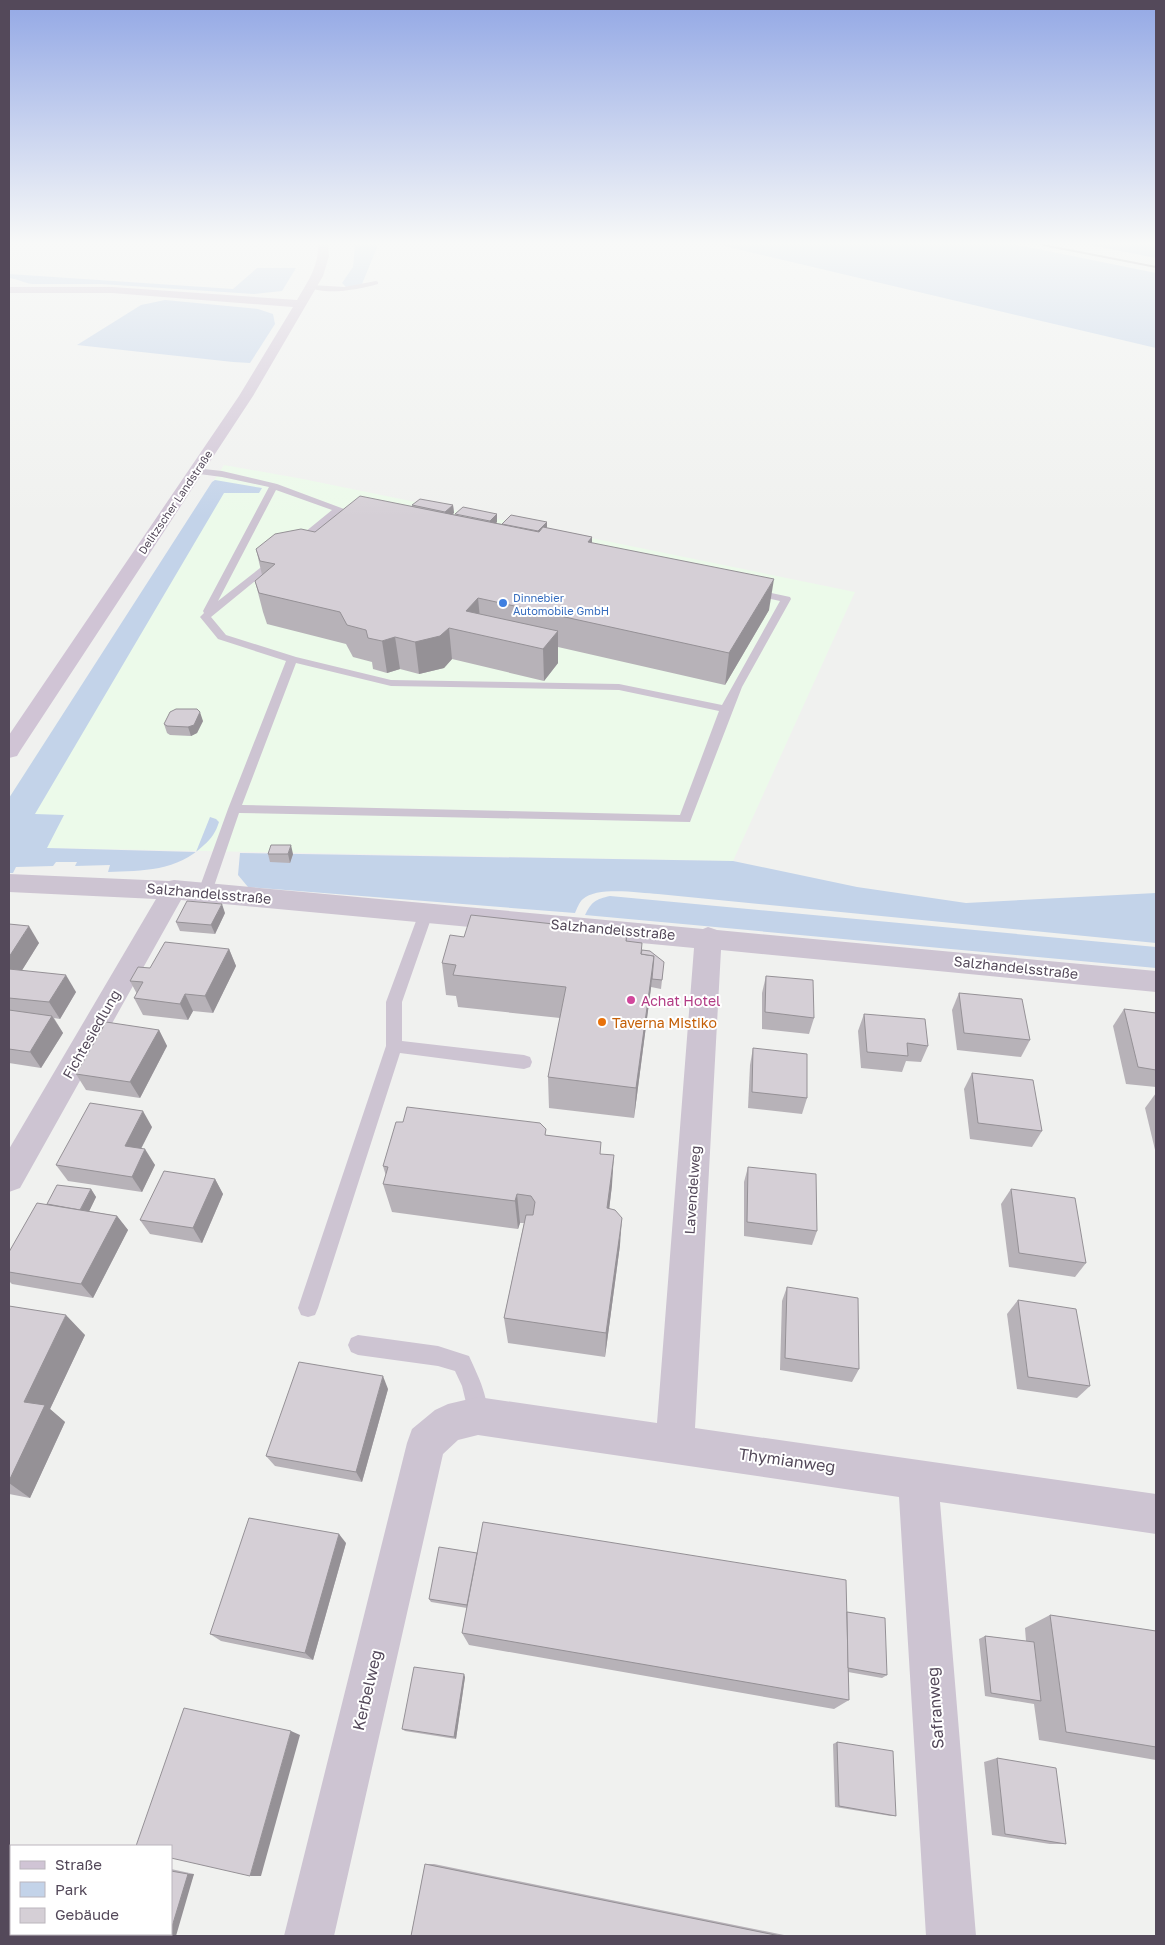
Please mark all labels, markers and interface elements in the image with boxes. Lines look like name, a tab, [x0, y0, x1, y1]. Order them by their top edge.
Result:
street label: Delitzscher Landstraße	[135, 448, 215, 556]
place label: Dinnebier Automobile GmbH	[513, 591, 609, 617]
marker: Dinnebier Automobile GmbH	[497, 597, 509, 609]
street label: Salzhandelsstraße	[146, 879, 272, 907]
street label: Salzhandelsstraße	[550, 915, 676, 943]
street label: Salzhandelsstraße	[953, 952, 1079, 982]
street label: Fichtesiedlung	[59, 986, 123, 1082]
place label: Achat Hotel	[641, 992, 721, 1009]
marker: Achat Hotel	[625, 994, 637, 1006]
place label: Taverna Mistiko	[612, 1014, 717, 1031]
marker: Taverna Mistiko	[596, 1016, 608, 1028]
street label: Lavendelweg	[680, 1145, 704, 1235]
street label: Thymianweg	[737, 1443, 837, 1477]
street label: Kerbelweg	[348, 1648, 386, 1732]
street label: Safranweg	[922, 1666, 948, 1750]
legend	[10, 1845, 172, 1935]
text: Straße	[55, 1855, 102, 1873]
text: Park	[55, 1880, 88, 1898]
text: Gebäude	[55, 1905, 119, 1923]

